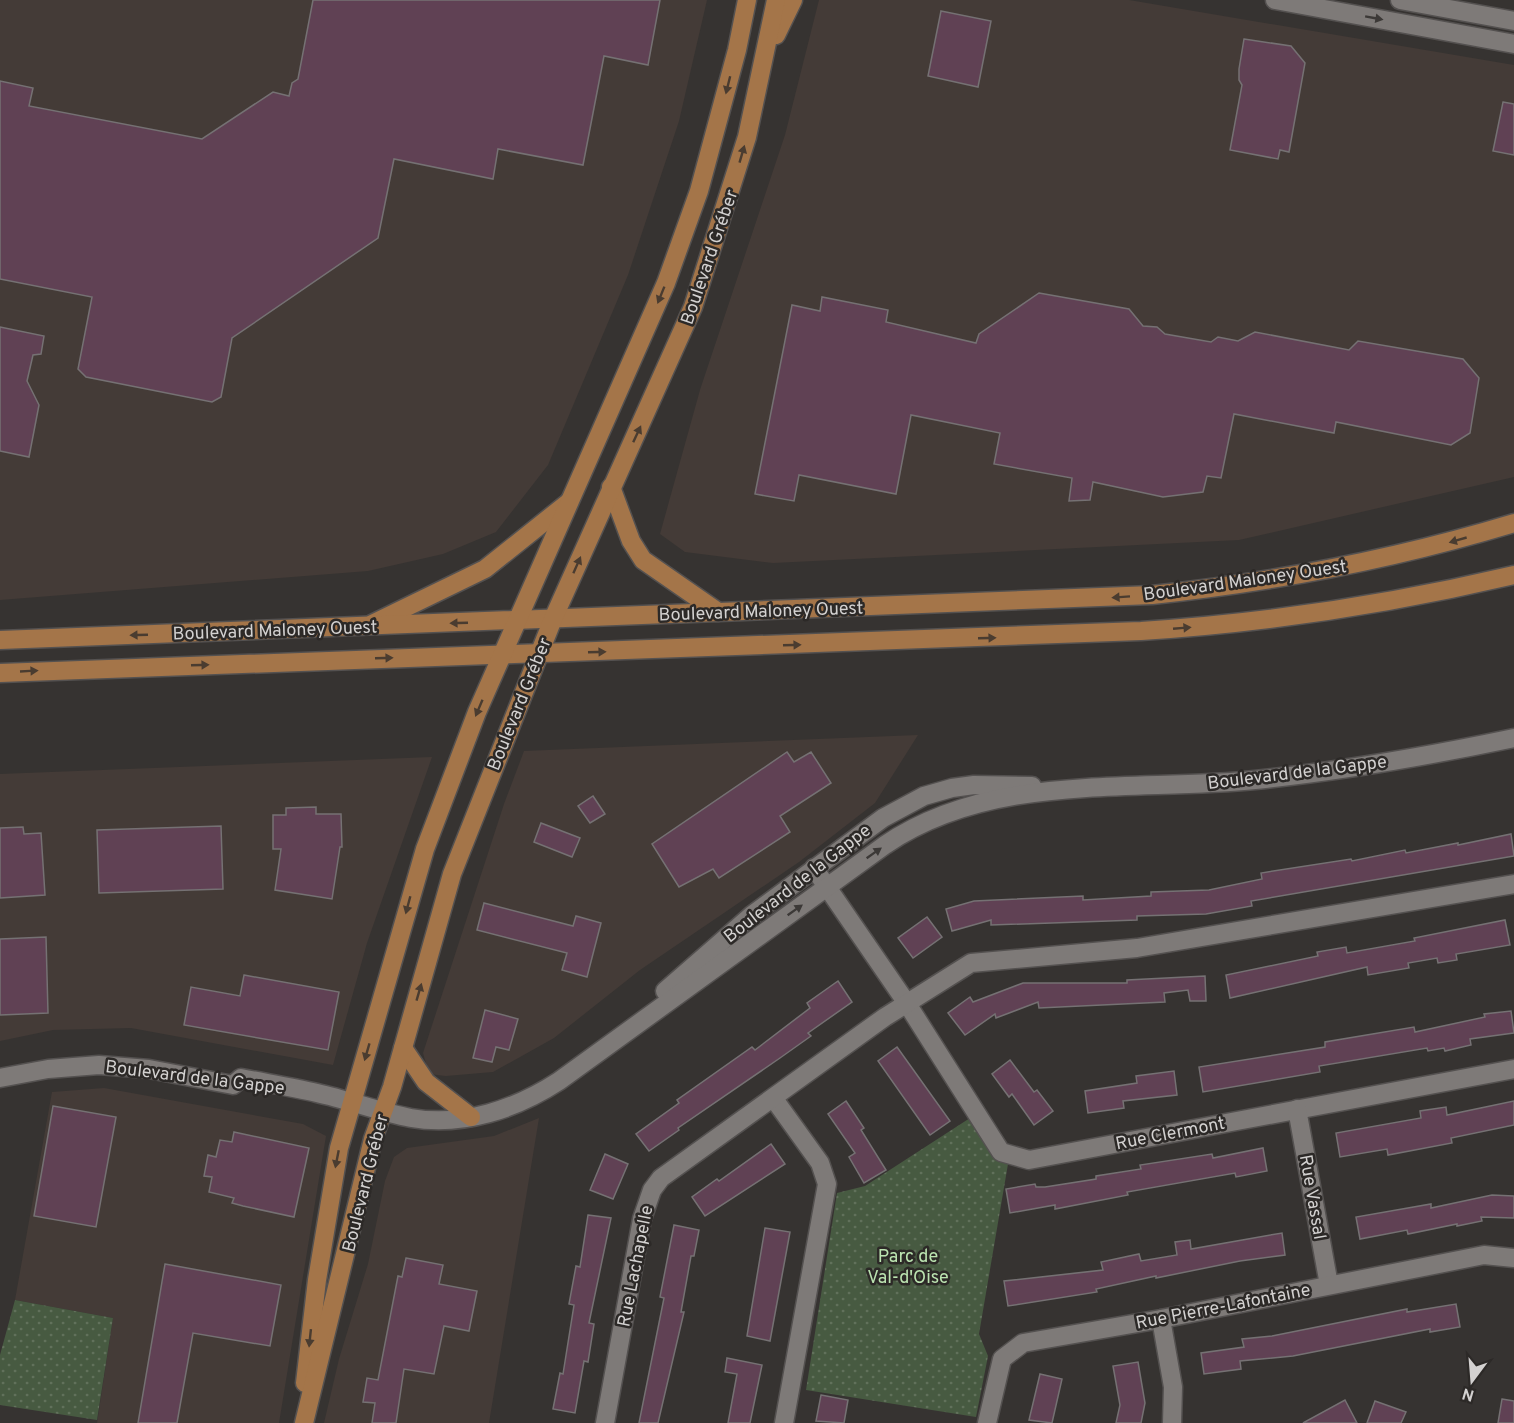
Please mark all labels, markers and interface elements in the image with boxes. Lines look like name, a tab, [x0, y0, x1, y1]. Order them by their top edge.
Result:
one-way arrow	[1365, 14, 1384, 23]
one-way arrow	[723, 75, 733, 94]
one-way arrow	[738, 145, 747, 163]
street label: Boulevard Gréber	[677, 187, 744, 328]
one-way arrow	[656, 286, 665, 304]
one-way arrow	[632, 425, 641, 442]
one-way arrow	[1449, 536, 1467, 545]
one-way arrow	[573, 556, 582, 574]
street label: Boulevard Maloney Ouest	[1142, 556, 1348, 607]
one-way arrow	[1112, 592, 1131, 602]
street label: Boulevard Maloney Ouest	[658, 597, 864, 628]
street label: Boulevard Maloney Ouest	[172, 616, 378, 647]
one-way arrow	[450, 618, 469, 628]
one-way arrow	[1172, 624, 1191, 633]
one-way arrow	[130, 630, 149, 640]
one-way arrow	[978, 633, 997, 642]
street label: Boulevard Gréber	[483, 635, 558, 774]
one-way arrow	[783, 640, 802, 649]
one-way arrow	[588, 647, 607, 656]
one-way arrow	[374, 654, 393, 663]
one-way arrow	[191, 660, 210, 670]
one-way arrow	[19, 667, 38, 676]
one-way arrow	[473, 699, 483, 717]
street label: Boulevard de la Gappe	[1206, 751, 1388, 796]
street label: Boulevard de la Gappe	[720, 820, 876, 949]
one-way arrow	[865, 847, 881, 859]
one-way arrow	[403, 896, 412, 914]
one-way arrow	[786, 904, 802, 916]
one-way arrow	[415, 983, 425, 1001]
one-way arrow	[362, 1043, 372, 1061]
street label: Boulevard de la Gappe	[104, 1056, 286, 1101]
street label: Boulevard Gréber	[338, 1112, 395, 1255]
street label: Rue Clermont	[1114, 1113, 1227, 1156]
one-way arrow	[332, 1150, 341, 1169]
street label: Rue Vassal	[1293, 1153, 1330, 1241]
street label: Rue Lachapelle	[613, 1203, 660, 1329]
park label: Parc de Val-d'Oise	[867, 1246, 949, 1290]
street label: Rue Pierre-Lafontaine	[1134, 1279, 1313, 1336]
one-way arrow	[305, 1328, 315, 1347]
north arrow	[1442, 1351, 1502, 1411]
text: N	[1460, 1382, 1477, 1405]

